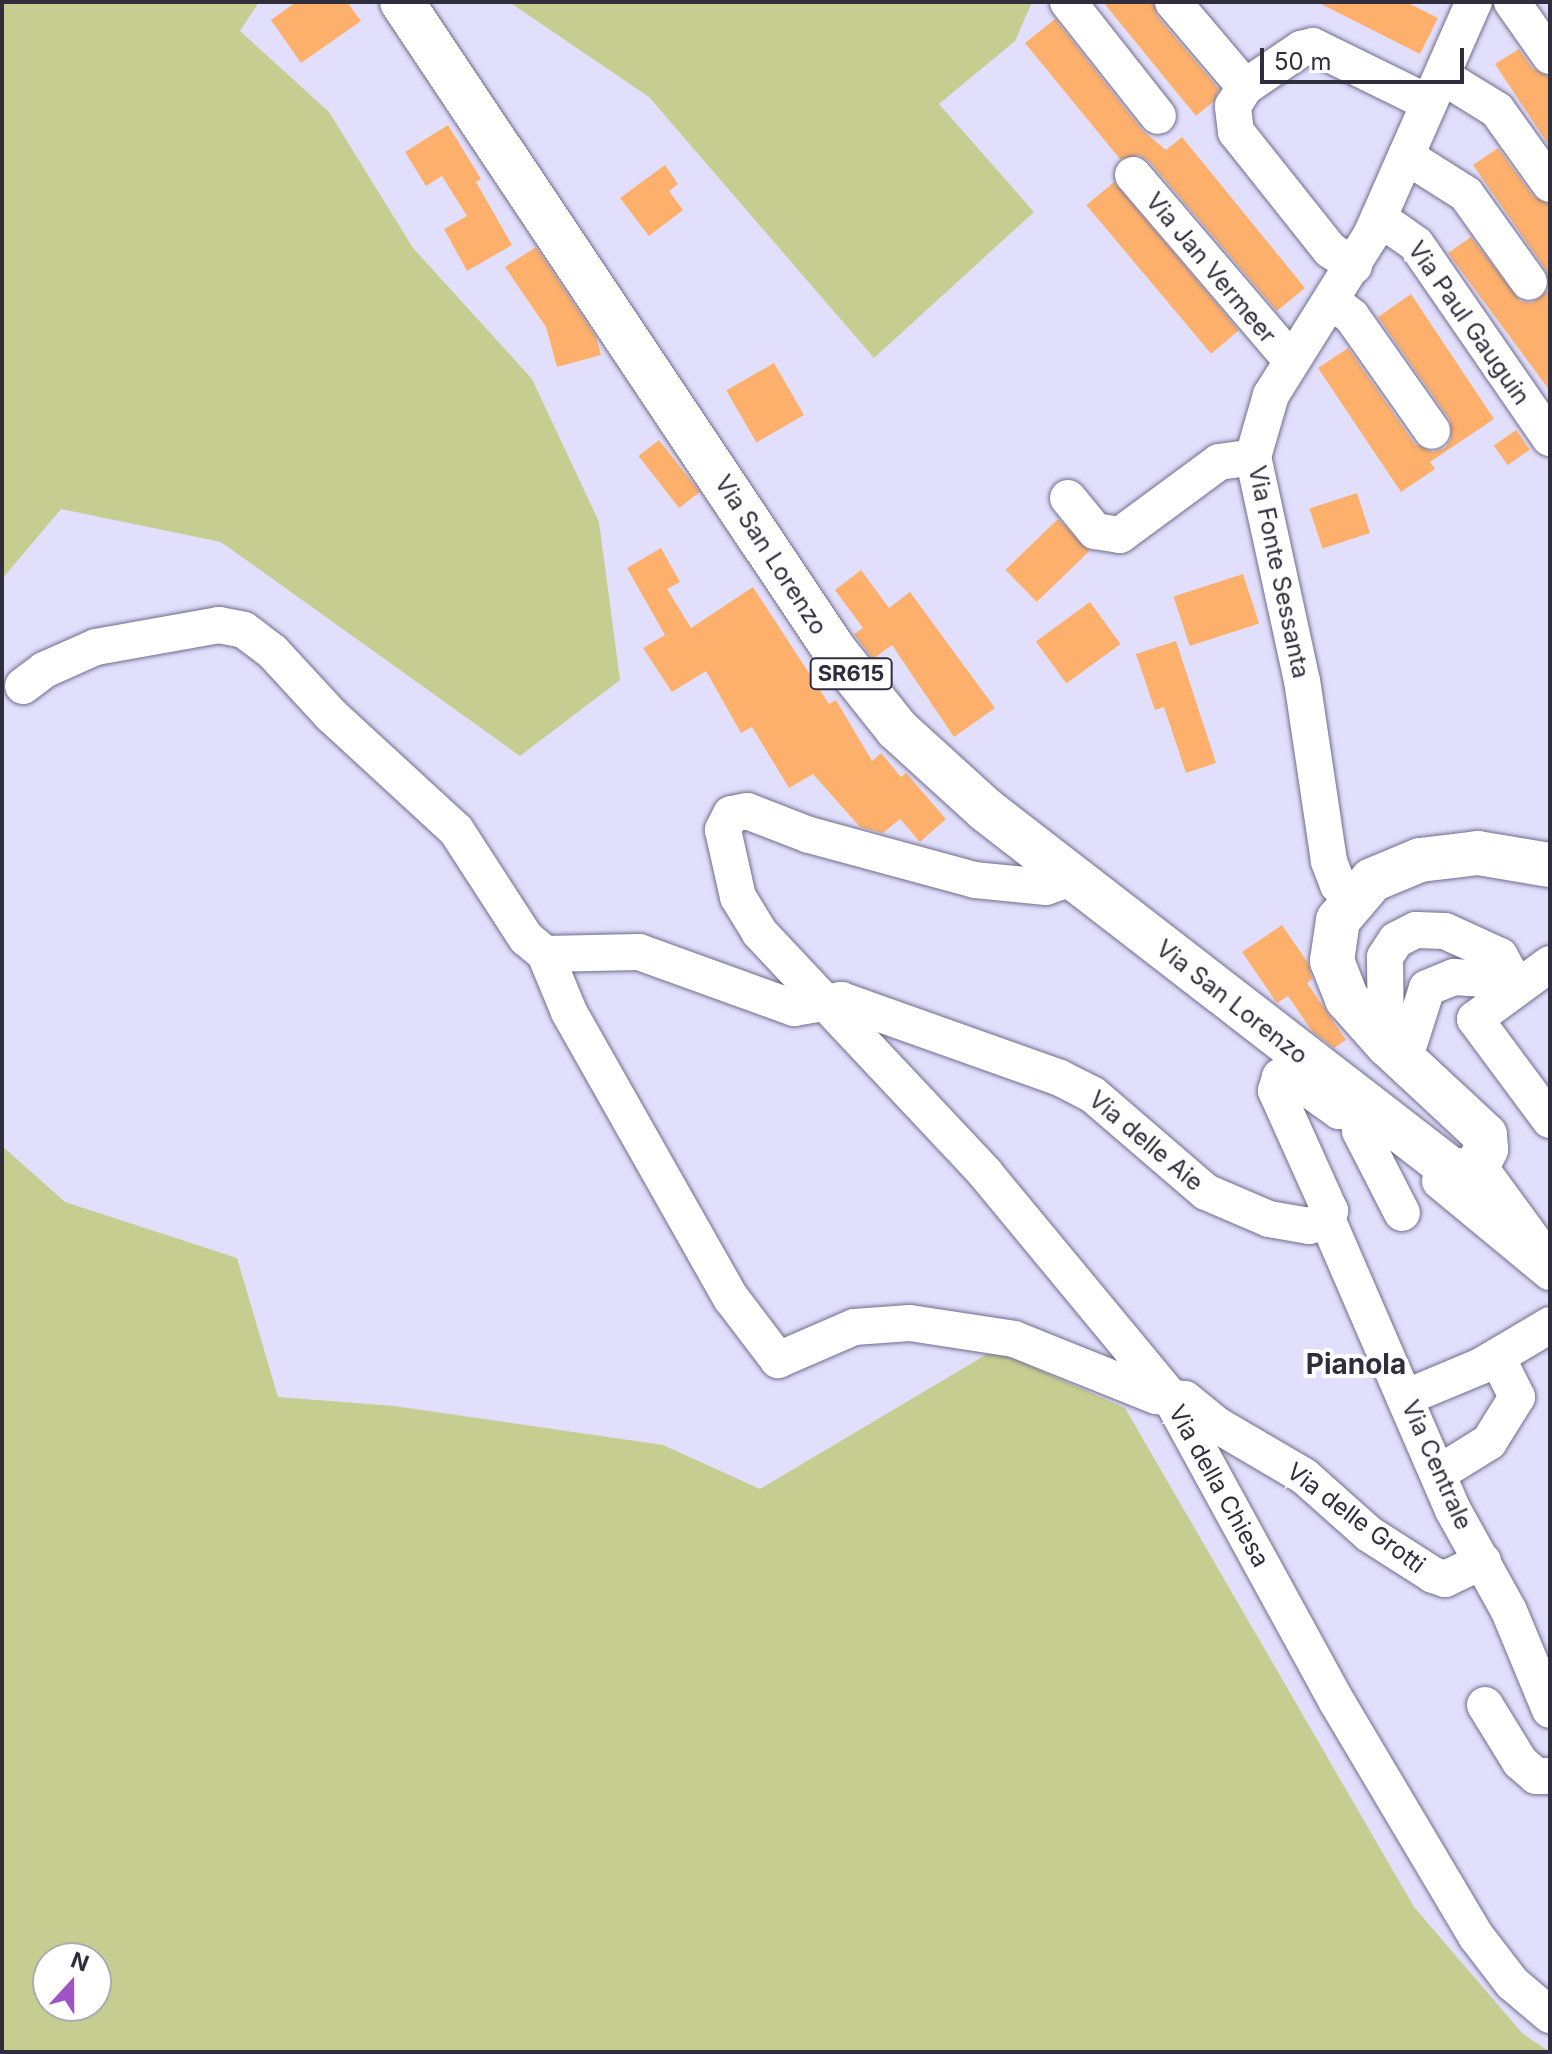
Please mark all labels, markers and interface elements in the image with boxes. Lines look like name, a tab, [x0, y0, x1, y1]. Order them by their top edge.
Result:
scale bar	[1264, 32, 1468, 82]
text: 50 m	[1274, 47, 1332, 76]
street label: Via Jan Vermeer	[1140, 187, 1282, 349]
street label: Via Paul Gauguin	[1402, 236, 1536, 410]
street label: Via Fonte Sessanta	[1242, 463, 1316, 681]
street label: Via San Lorenzo	[709, 470, 833, 640]
road number: SR615	[809, 656, 893, 692]
street label: Via San Lorenzo	[1150, 934, 1314, 1070]
street label: Via delle Aie	[1083, 1085, 1209, 1197]
district label: Pianola	[1306, 1347, 1406, 1381]
street label: Via Centrale	[1396, 1396, 1478, 1534]
street label: Via della Chiesa	[1163, 1400, 1275, 1572]
street label: Via delle Grotti	[1281, 1457, 1431, 1579]
north arrow	[32, 1942, 112, 2022]
text: N	[67, 1946, 92, 1977]

